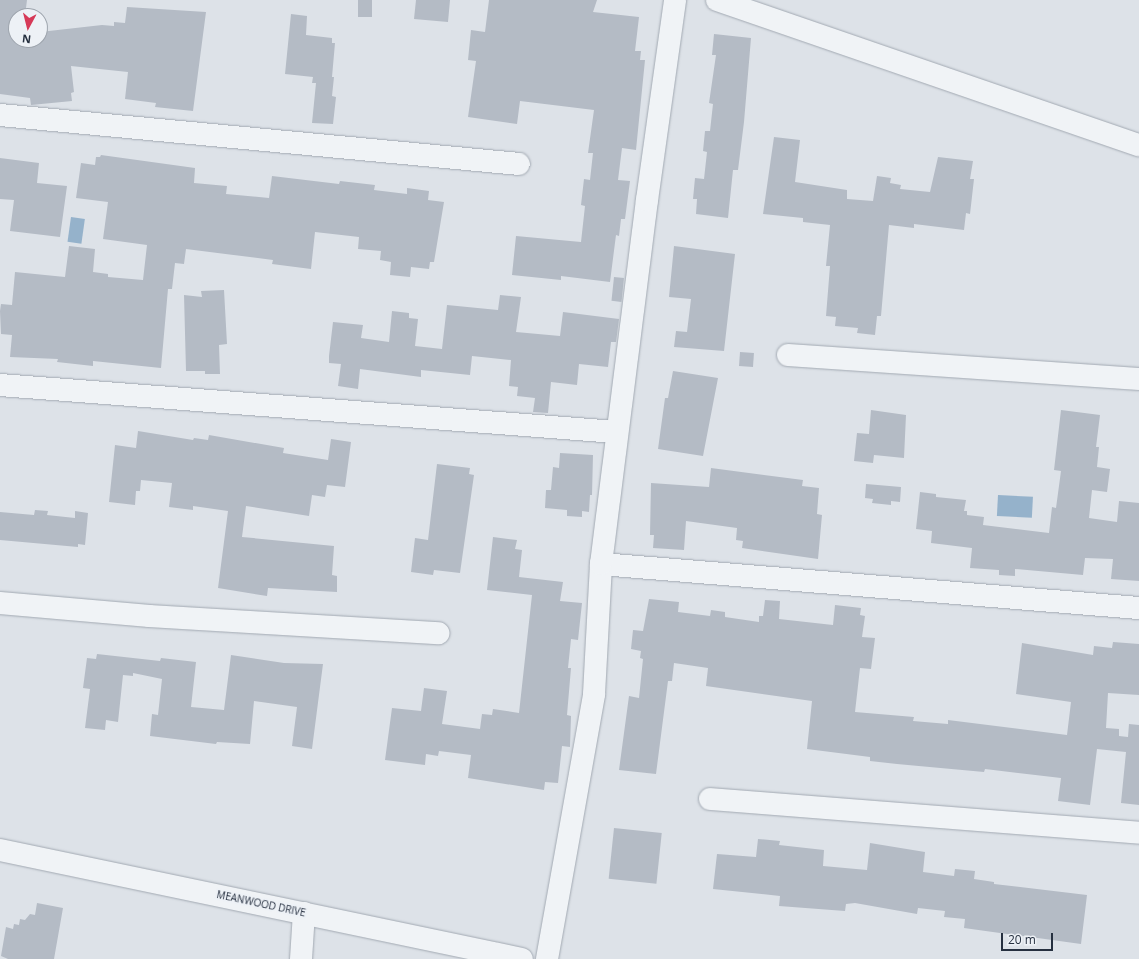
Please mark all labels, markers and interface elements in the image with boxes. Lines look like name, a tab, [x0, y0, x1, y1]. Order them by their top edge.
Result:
north arrow	[8, 8, 48, 48]
text: N	[21, 31, 32, 47]
street label: MEANWOOD DRIVE	[215, 889, 307, 919]
scale bar	[1003, 925, 1055, 951]
text: 20 m	[1008, 931, 1036, 948]

